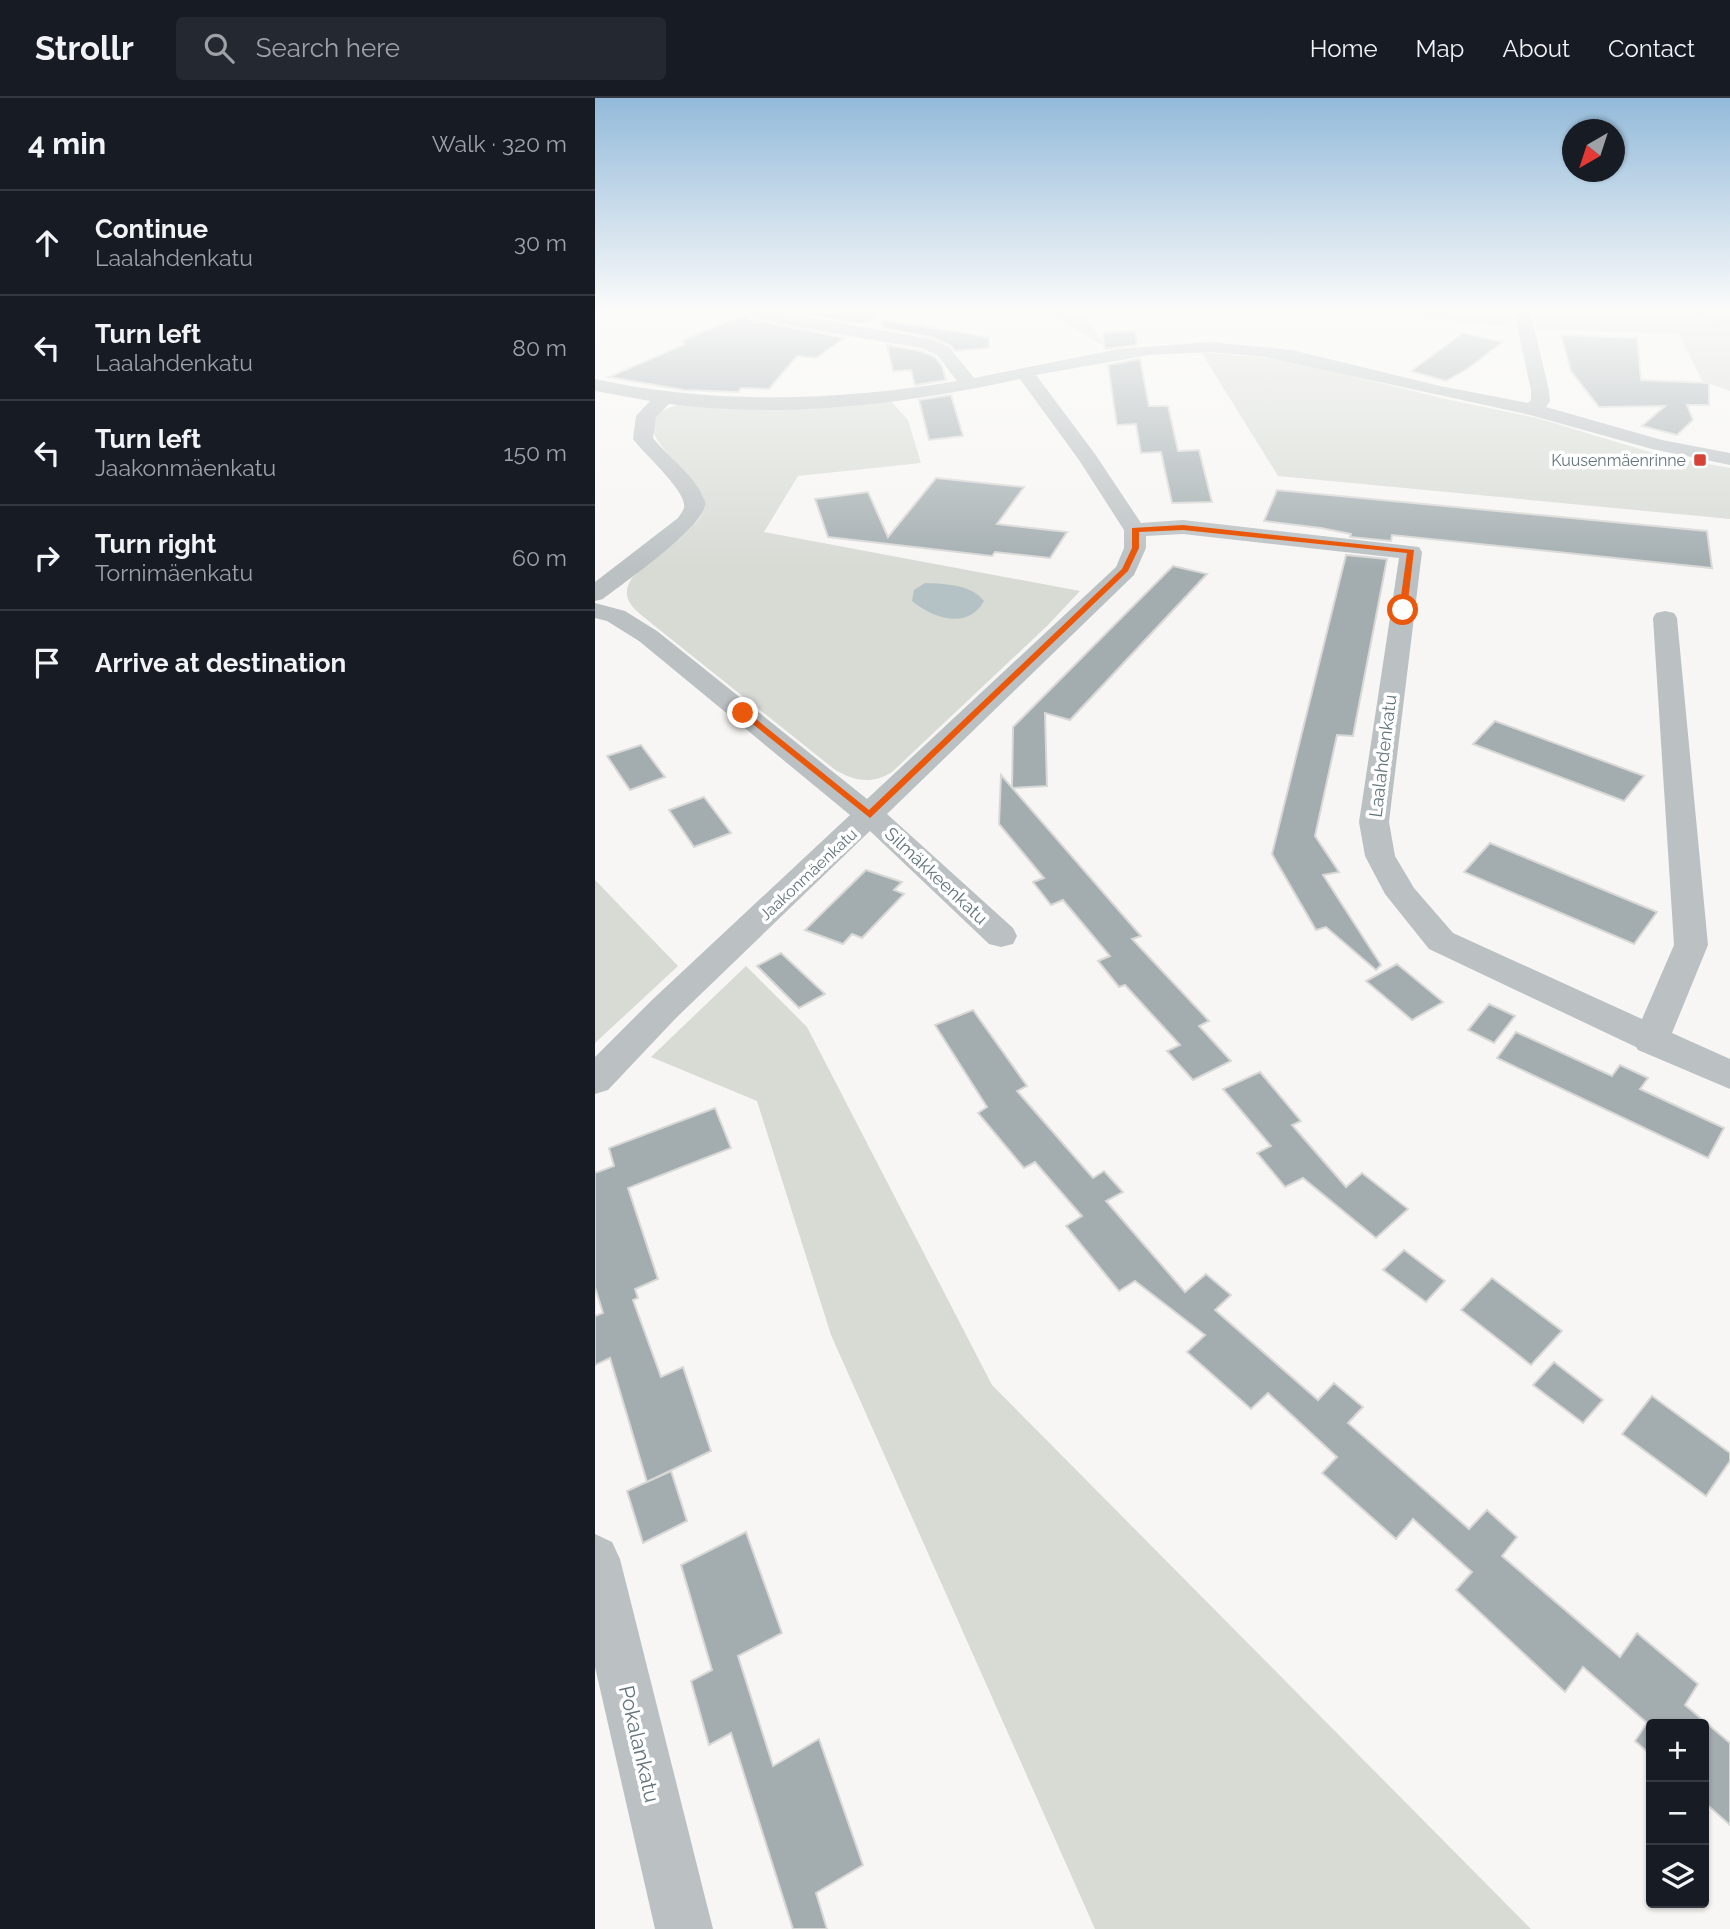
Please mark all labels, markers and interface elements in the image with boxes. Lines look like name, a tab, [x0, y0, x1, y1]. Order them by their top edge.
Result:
search box	[176, 17, 666, 80]
text: Strollr	[35, 29, 134, 68]
icon: search	[200, 29, 238, 67]
text: Search here	[256, 33, 400, 63]
text: Home	[1310, 34, 1378, 63]
text: Map	[1416, 34, 1464, 63]
text: About	[1502, 34, 1570, 63]
text: Contact	[1608, 34, 1695, 63]
north arrow	[1562, 119, 1625, 182]
text: 4 min	[28, 126, 106, 161]
text: Walk · 320 m	[432, 130, 567, 157]
text: Continue	[95, 214, 208, 244]
icon: ahead	[28, 224, 66, 262]
text: 30 m	[514, 229, 567, 256]
text: Laalahdenkatu	[95, 244, 253, 271]
text: Turn left	[95, 319, 201, 349]
icon: left	[28, 329, 66, 367]
text: 80 m	[512, 334, 567, 361]
text: Laalahdenkatu	[95, 349, 253, 376]
text: Turn left	[95, 424, 201, 454]
icon: left	[28, 434, 66, 472]
text: 150 m	[504, 439, 567, 466]
place label: Kuusenmäenrinne	[1551, 451, 1686, 470]
marker: Kuusenmäenrinne	[1692, 452, 1708, 468]
text: Jaakonmäenkatu	[95, 454, 276, 481]
text: Turn right	[95, 529, 216, 559]
icon: right	[28, 539, 66, 577]
text: 60 m	[512, 544, 567, 571]
text: Tornimäenkatu	[95, 559, 253, 586]
route start	[1387, 594, 1418, 625]
icon: arrive	[28, 644, 66, 682]
text: Arrive at destination	[95, 648, 346, 678]
street label: Laalahdenkatu	[1365, 693, 1400, 819]
route end	[727, 697, 758, 728]
street label: Silmäkkeenkatu	[881, 823, 992, 928]
street label: Jaakonmäenkatu	[756, 824, 861, 924]
street label: Pokalankatu	[614, 1683, 665, 1805]
map controls	[1646, 1719, 1709, 1908]
button: +	[1646, 1719, 1709, 1782]
button: −	[1646, 1782, 1709, 1845]
button: layers	[1646, 1845, 1709, 1908]

